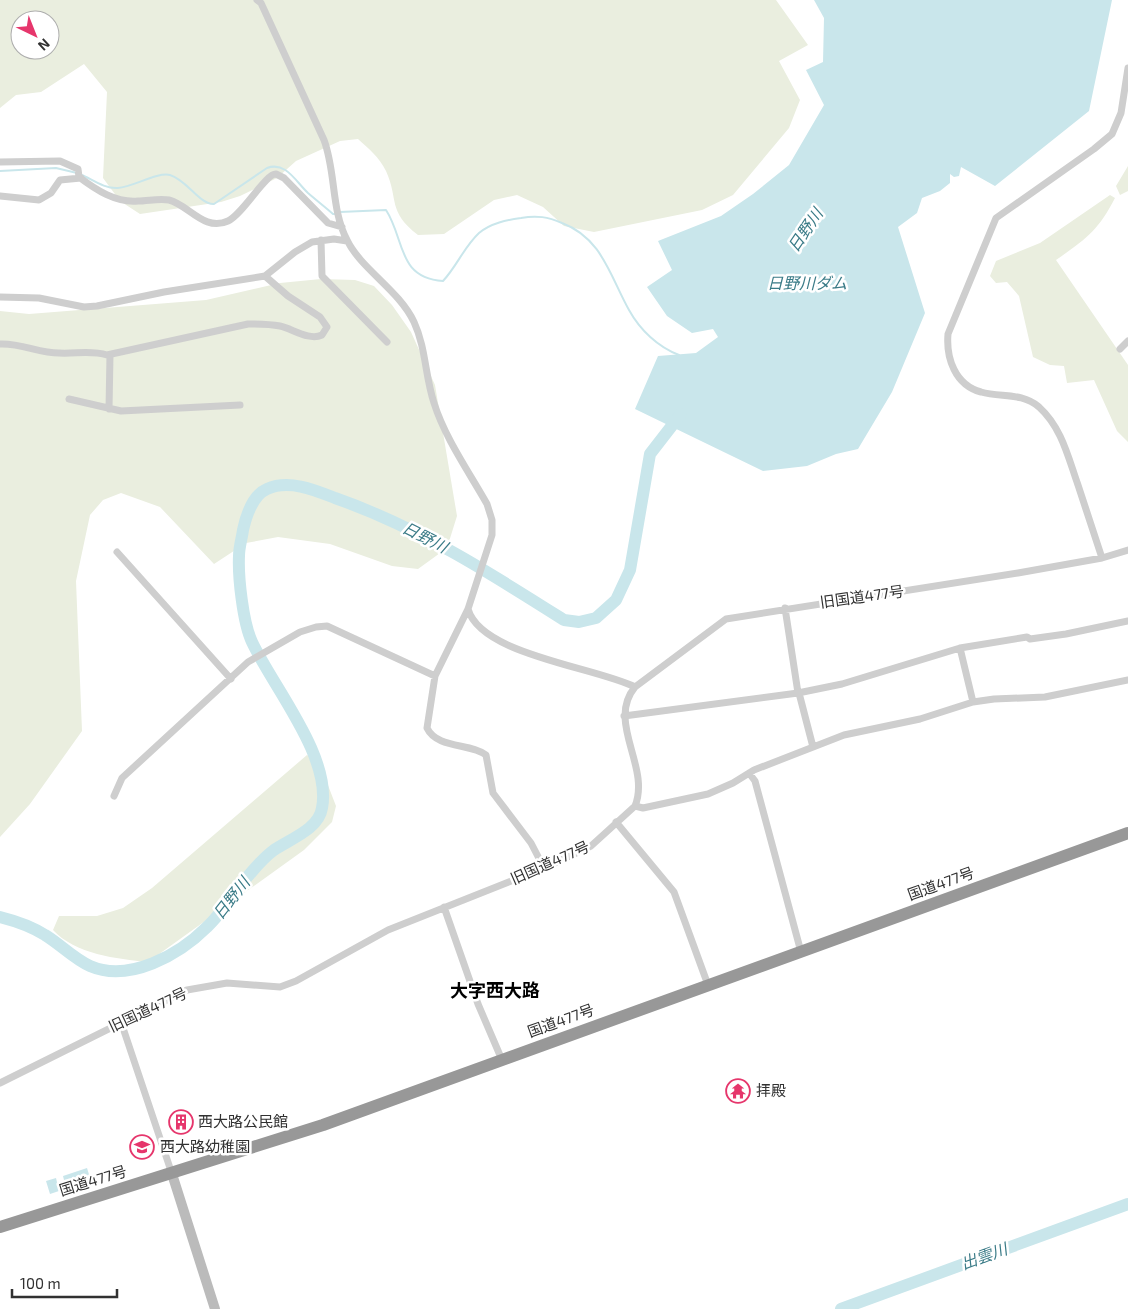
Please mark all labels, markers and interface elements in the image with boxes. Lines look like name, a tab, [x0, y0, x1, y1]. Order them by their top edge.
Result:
north arrow	[10, 10, 60, 60]
text: N	[35, 35, 54, 55]
water label: 日野川	[783, 203, 827, 255]
water label: 日野川ダム	[767, 273, 847, 292]
water label: 日野川	[400, 517, 453, 557]
street label: 旧国道477号	[819, 581, 905, 611]
street label: 旧国道477号	[507, 837, 592, 888]
street label: 国道477号	[905, 863, 976, 903]
water label: 日野川	[208, 871, 254, 922]
district label: 大字西大路	[450, 979, 540, 1001]
street label: 旧国道477号	[105, 983, 190, 1035]
street label: 国道477号	[525, 1000, 596, 1040]
temple icon: 拝殿	[725, 1078, 751, 1104]
place label: 拝殿	[756, 1081, 786, 1099]
building icon: 西大路公民館	[168, 1109, 194, 1135]
place label: 西大路公民館	[198, 1112, 288, 1130]
school or university icon: 西大路幼稚園	[129, 1134, 155, 1160]
place label: 西大路幼稚園	[160, 1137, 250, 1155]
street label: 国道477号	[57, 1161, 129, 1199]
water label: 出雲川	[958, 1238, 1012, 1273]
scale bar	[12, 1266, 118, 1298]
text: 100 m	[20, 1274, 61, 1292]

